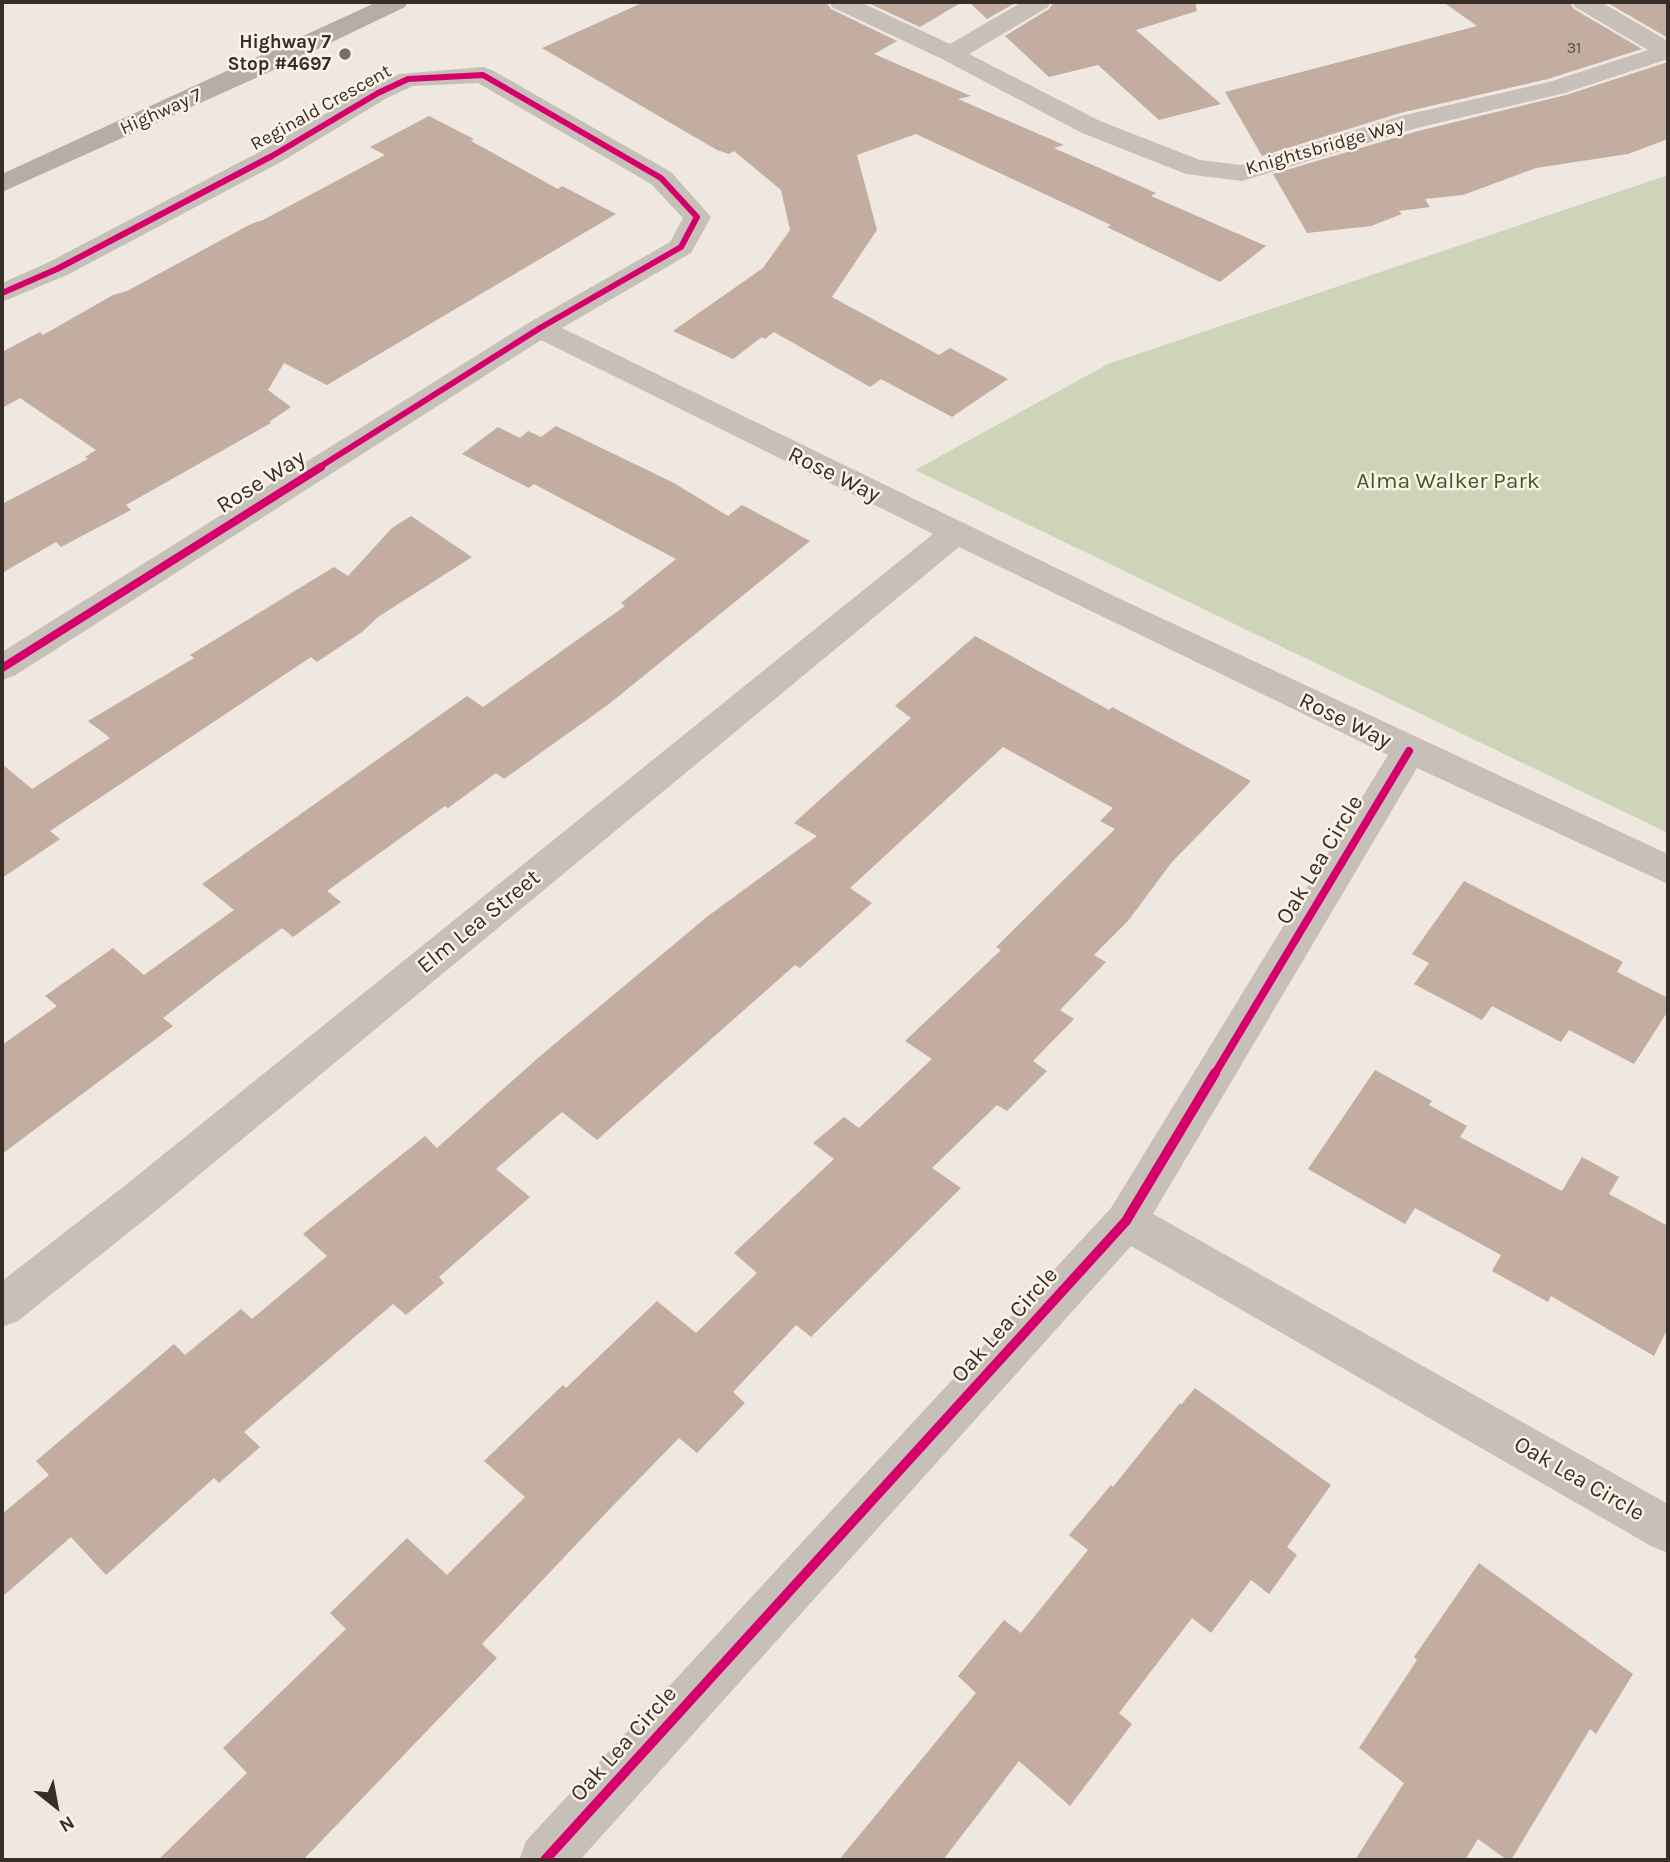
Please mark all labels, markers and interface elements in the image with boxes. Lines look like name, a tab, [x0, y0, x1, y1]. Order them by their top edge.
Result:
place label: Highway 7 Stop #4697	[227, 32, 331, 76]
house number: 31	[1567, 38, 1581, 58]
marker: Highway 7 Stop #4697	[337, 46, 353, 62]
street label: Reginald Crescent	[247, 60, 395, 156]
street label: Highway 7	[117, 84, 205, 140]
street label: Knightsbridge Way	[1243, 113, 1407, 181]
street label: Rose Way	[783, 441, 885, 509]
street label: Rose Way	[212, 444, 310, 520]
park label: Alma Walker Park	[1356, 467, 1540, 495]
street label: Rose Way	[1294, 687, 1396, 755]
street label: Oak Lea Circle	[1271, 790, 1369, 930]
street label: Elm Lea Street	[412, 864, 546, 980]
street label: Oak Lea Circle	[946, 1262, 1064, 1388]
street label: Oak Lea Circle	[1509, 1431, 1649, 1527]
street label: Oak Lea Circle	[565, 1681, 683, 1807]
north arrow	[21, 1771, 91, 1841]
text: N	[55, 1811, 78, 1837]

